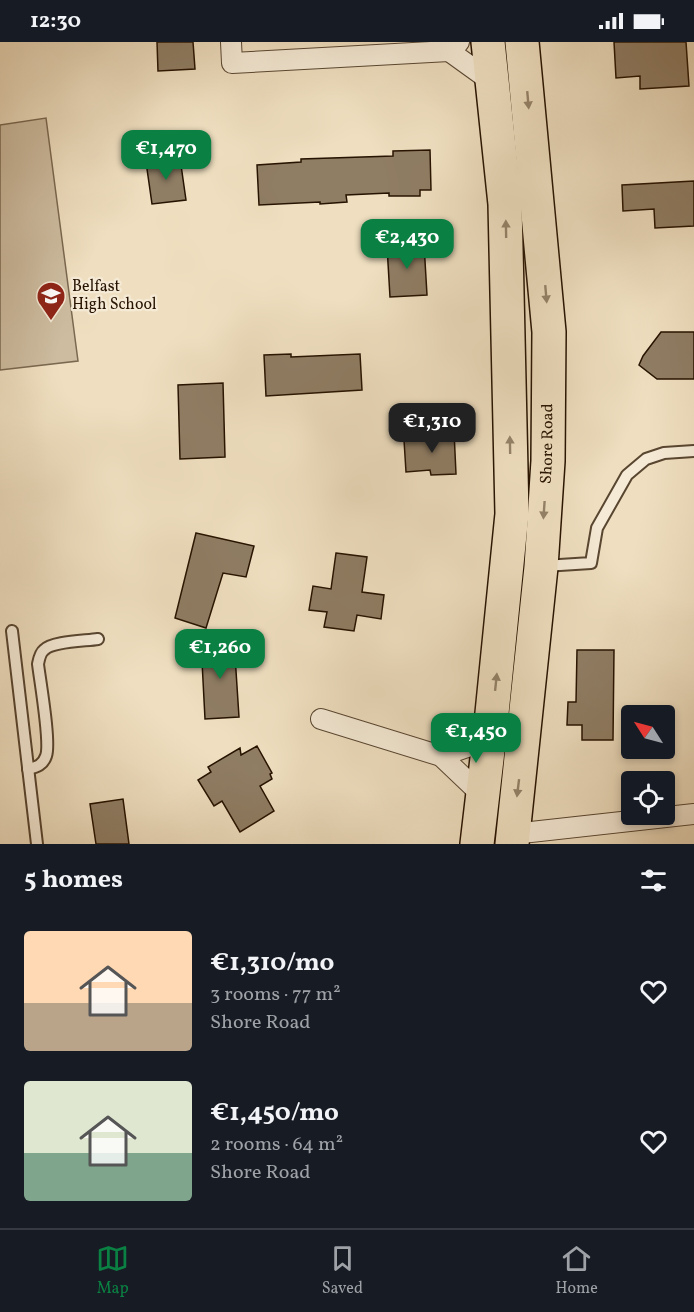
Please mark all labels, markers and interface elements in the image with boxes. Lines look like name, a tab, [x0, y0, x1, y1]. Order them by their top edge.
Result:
text: 12:30	[30, 6, 81, 37]
one-way arrow	[523, 91, 533, 110]
pin: €1,470	[117, 130, 215, 181]
text: €1,470	[135, 135, 197, 163]
pin: €2,430	[358, 219, 456, 270]
one-way arrow	[501, 220, 510, 239]
text: €2,430	[375, 224, 439, 252]
place label: Belfast High School	[72, 276, 157, 316]
school or university icon: Belfast High School	[35, 280, 67, 322]
one-way arrow	[541, 285, 551, 304]
pin: €1,310	[383, 403, 481, 454]
street label: Shore Road	[536, 403, 559, 485]
text: €1,310	[403, 408, 461, 436]
one-way arrow	[506, 436, 515, 455]
one-way arrow	[540, 501, 549, 520]
pin: €1,260	[171, 629, 269, 680]
text: €1,260	[189, 634, 251, 662]
one-way arrow	[491, 672, 500, 691]
north arrow	[621, 705, 675, 759]
map controls	[621, 705, 675, 825]
pin: €1,450	[427, 713, 525, 764]
text: €1,450	[445, 718, 507, 746]
button: locate	[621, 771, 675, 825]
one-way arrow	[513, 778, 522, 797]
text: 5 homes	[24, 862, 123, 898]
icon: filters	[637, 864, 670, 897]
text: €1,310/mo	[210, 945, 334, 981]
icon: home	[72, 955, 144, 1027]
icon: heart	[637, 975, 670, 1008]
text: 3 rooms · 77 m²	[210, 981, 341, 1009]
text: Shore Road	[210, 1009, 311, 1037]
text: €1,450/mo	[210, 1095, 339, 1131]
icon: home	[72, 1105, 144, 1177]
icon: heart	[637, 1125, 670, 1158]
text: 2 rooms · 64 m²	[210, 1131, 343, 1159]
text: Shore Road	[210, 1159, 311, 1187]
tab: Map	[96, 1242, 129, 1300]
tab: Saved	[322, 1242, 363, 1300]
tab: Home	[555, 1242, 598, 1300]

